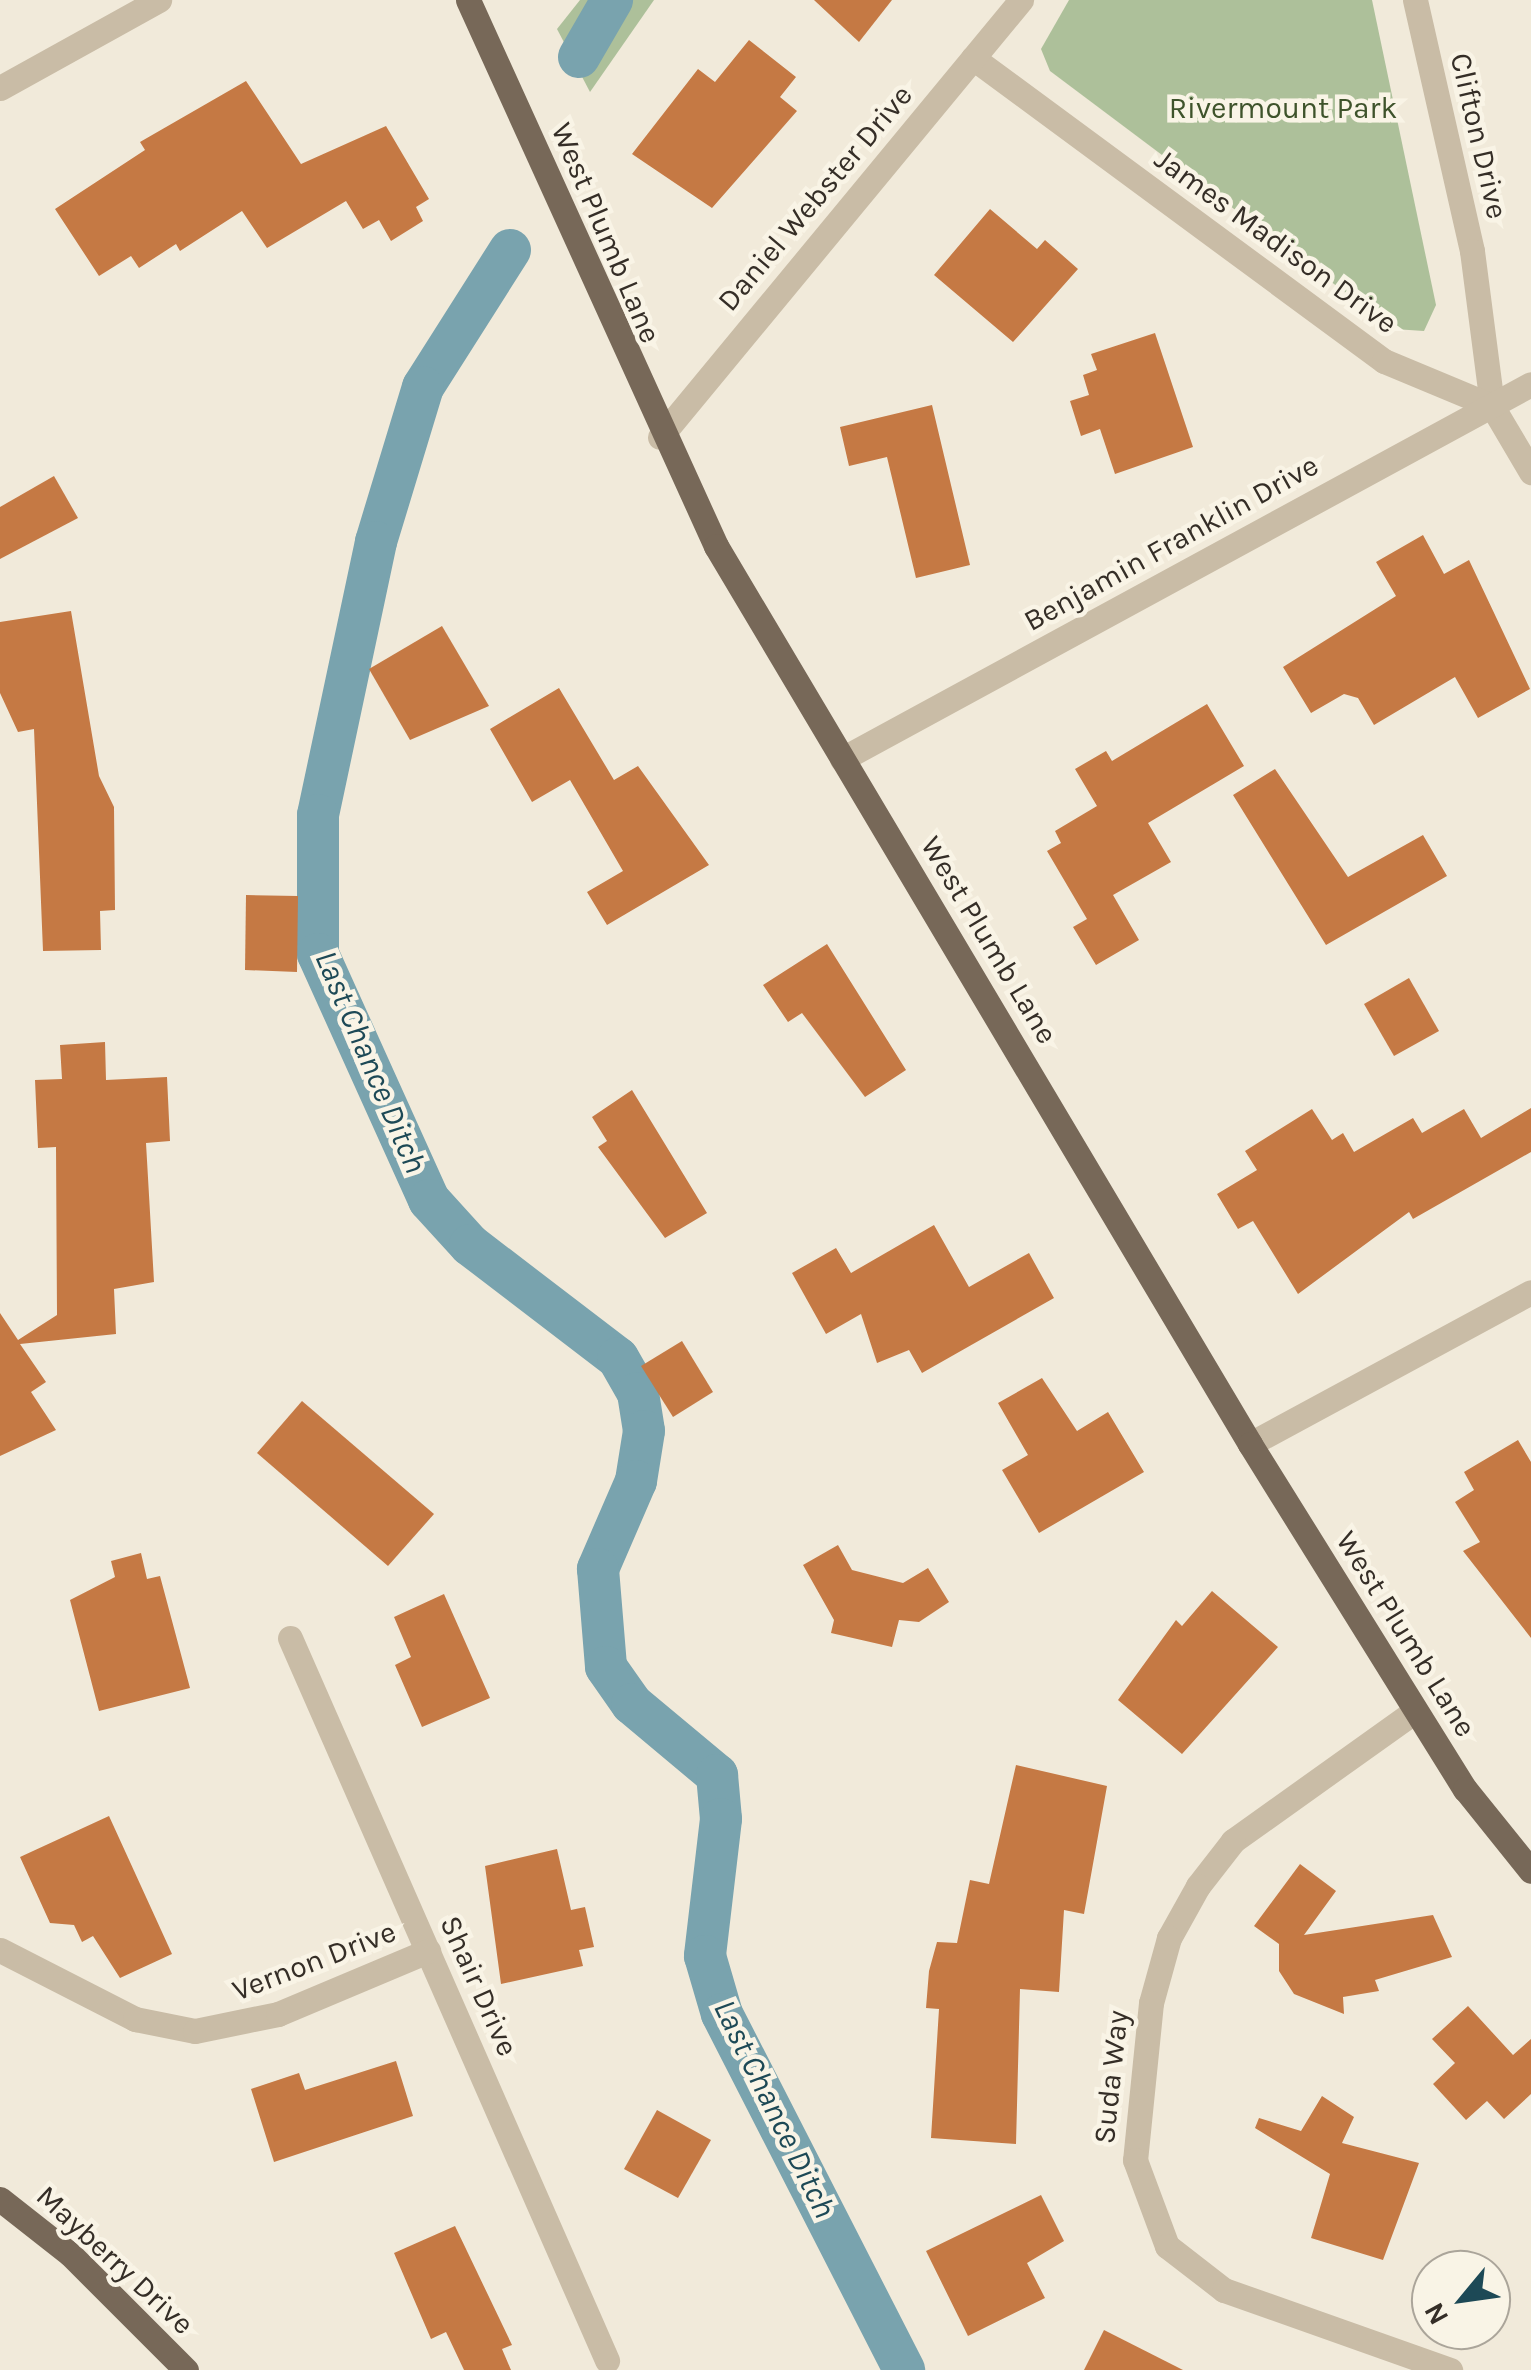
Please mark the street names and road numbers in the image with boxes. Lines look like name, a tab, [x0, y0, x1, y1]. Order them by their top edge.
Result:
street label: Clifton Drive	[1442, 50, 1516, 222]
street label: Daniel Webster Drive	[710, 78, 920, 318]
street label: West Plumb Lane	[543, 118, 669, 348]
street label: James Madison Drive	[1148, 141, 1404, 341]
street label: Benjamin Franklin Drive	[1018, 447, 1324, 639]
street label: West Plumb Lane	[913, 830, 1065, 1050]
street label: West Plumb Lane	[1328, 1525, 1484, 1743]
street label: Shair Drive	[432, 1910, 526, 2062]
street label: Vernon Drive	[227, 1913, 401, 2009]
street label: Suda Way	[1086, 2008, 1136, 2146]
street label: Mayberry Drive	[29, 2178, 201, 2342]

